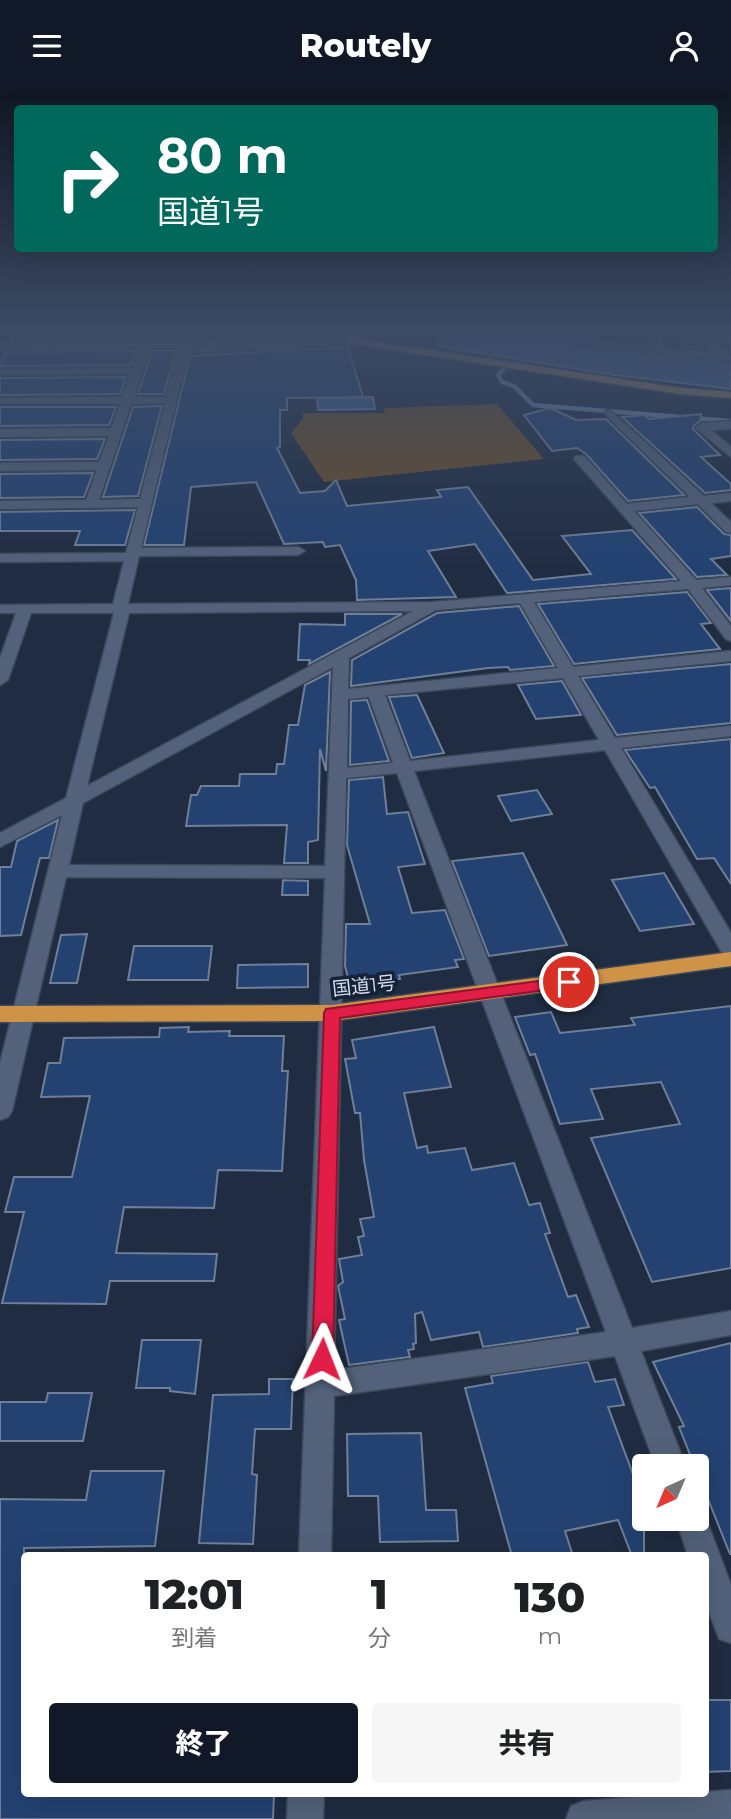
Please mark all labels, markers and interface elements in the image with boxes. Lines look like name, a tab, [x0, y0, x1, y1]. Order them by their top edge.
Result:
text: Routely	[300, 26, 431, 65]
icon: menu	[28, 27, 66, 65]
icon: person	[665, 27, 703, 65]
text: 80 m	[157, 126, 288, 185]
icon: right	[42, 133, 133, 224]
text: 国道1号	[157, 192, 265, 231]
pin	[539, 952, 599, 1012]
icon: arrive	[550, 963, 588, 1001]
street label: 国道1号	[331, 971, 397, 1001]
position arrow	[285, 1322, 359, 1396]
north arrow	[632, 1454, 709, 1531]
map controls	[632, 1454, 709, 1531]
text: 12:01	[145, 1568, 244, 1620]
text: 1	[371, 1568, 388, 1620]
text: 130	[514, 1571, 585, 1623]
text: m	[538, 1622, 562, 1650]
text: 到着	[171, 1624, 217, 1652]
text: 分	[368, 1624, 391, 1652]
button: 終了	[49, 1703, 358, 1783]
button: 共有	[372, 1703, 681, 1783]

